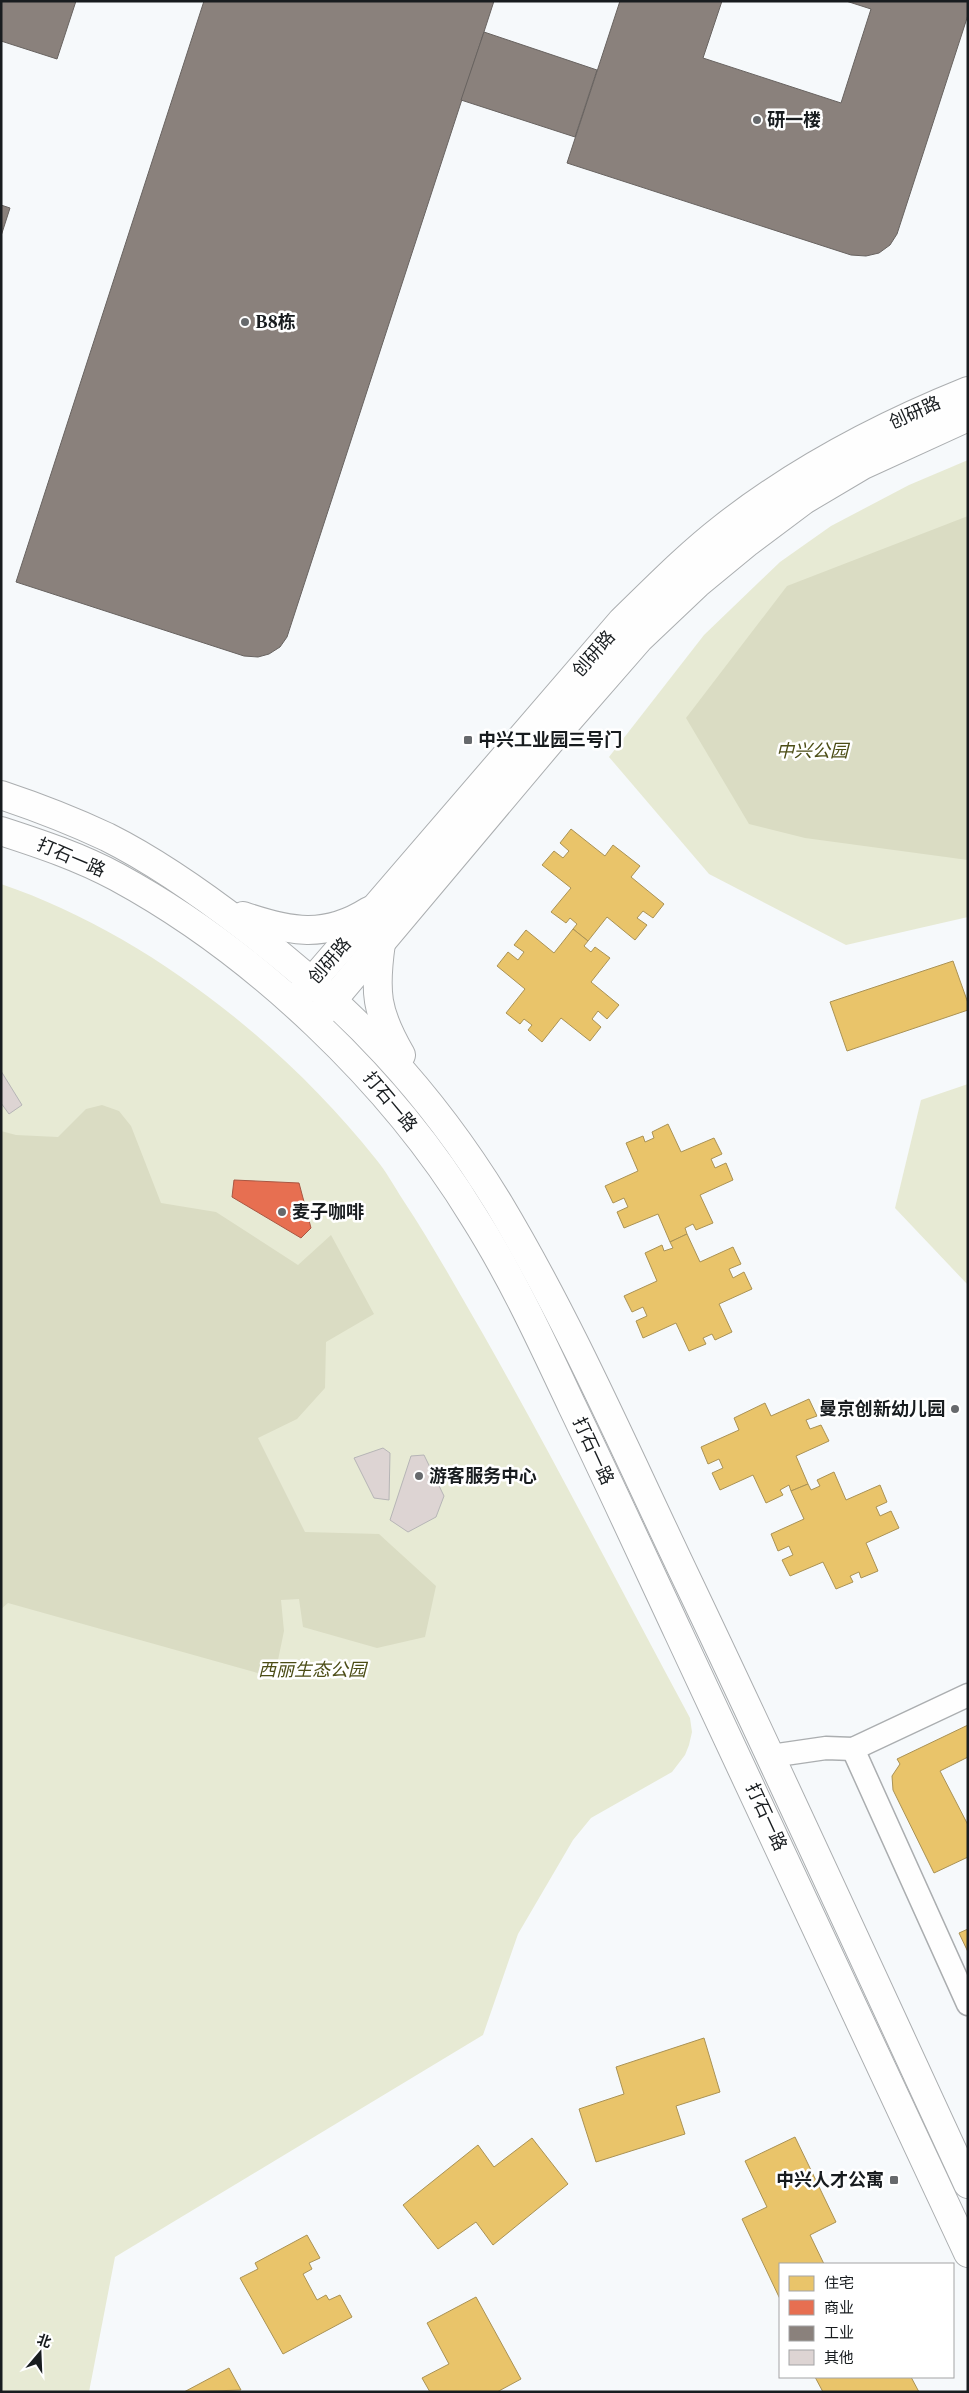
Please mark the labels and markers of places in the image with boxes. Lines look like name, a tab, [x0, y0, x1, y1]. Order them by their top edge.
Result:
place label: 研一楼	[767, 107, 821, 134]
marker: 研一楼	[751, 114, 763, 126]
place label: B8栋	[255, 309, 296, 336]
marker: B8栋	[239, 316, 251, 328]
place label: 中兴工业园三号门	[478, 727, 622, 754]
marker: 中兴工业园三号门	[462, 734, 474, 746]
place label: 麦子咖啡	[292, 1199, 364, 1226]
marker: 麦子咖啡	[276, 1206, 288, 1218]
place label: 曼京创新幼儿园	[819, 1396, 945, 1423]
marker: 曼京创新幼儿园	[949, 1403, 961, 1415]
place label: 游客服务中心	[429, 1463, 537, 1490]
marker: 游客服务中心	[413, 1470, 425, 1482]
place label: 中兴人才公寓	[776, 2167, 884, 2194]
marker: 中兴人才公寓	[888, 2174, 900, 2186]

